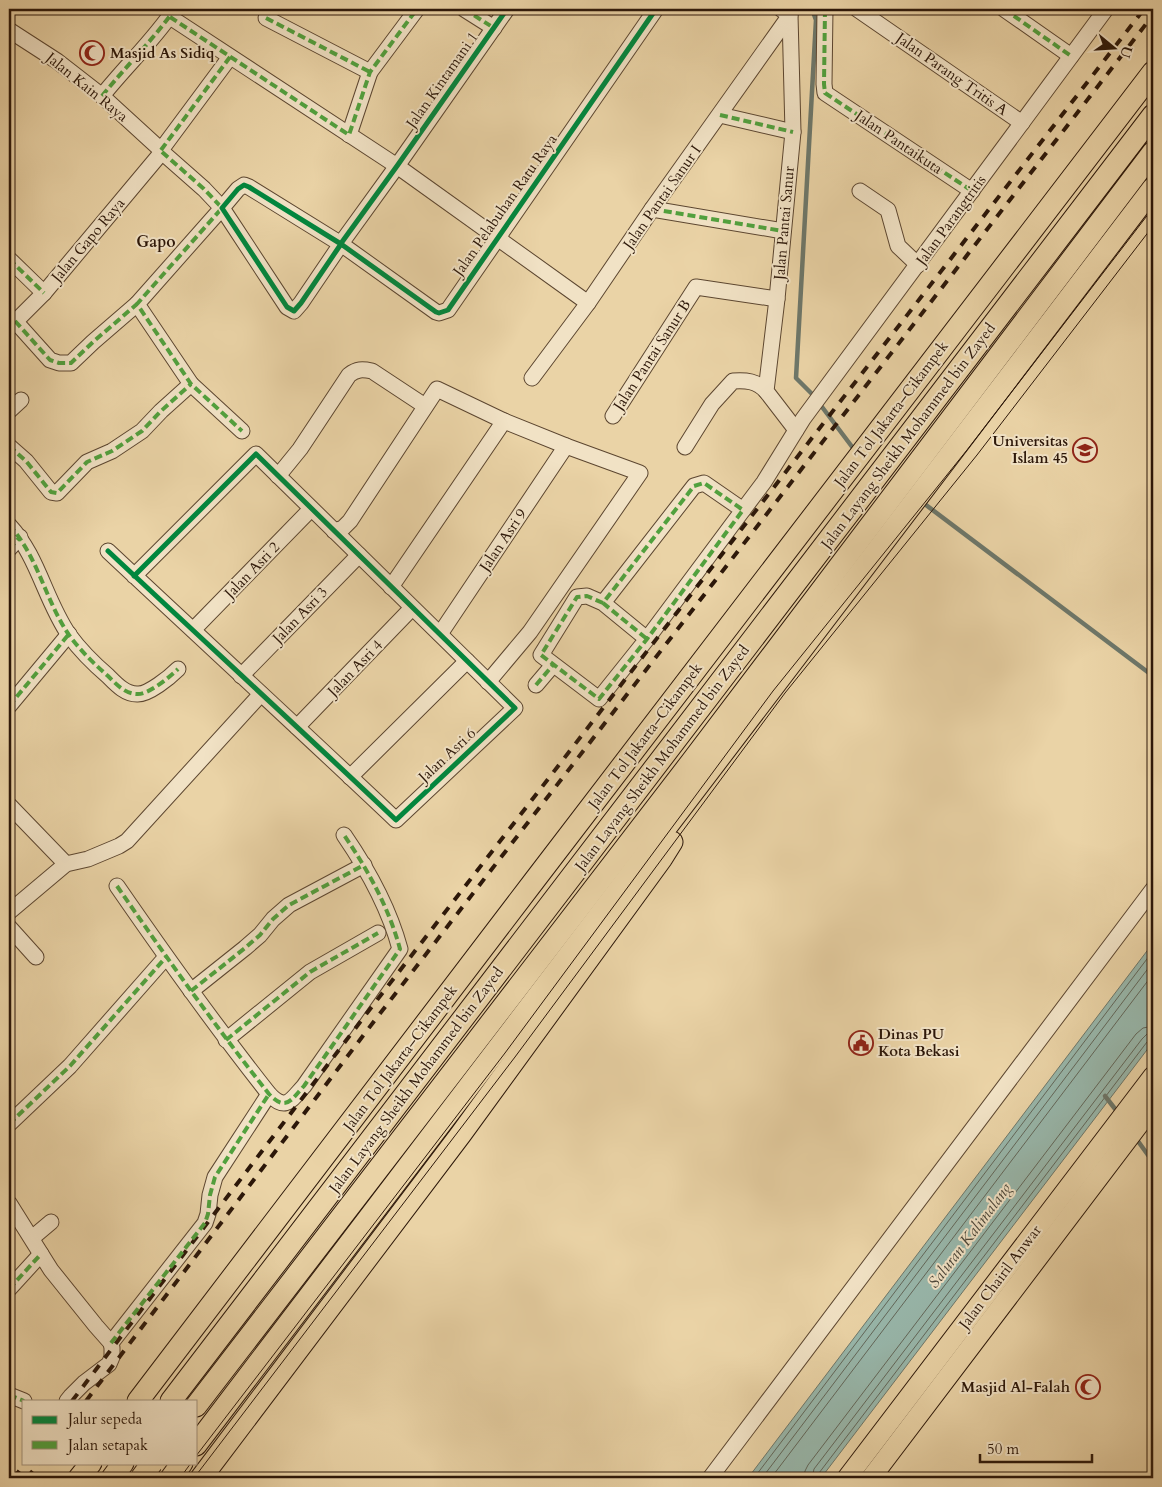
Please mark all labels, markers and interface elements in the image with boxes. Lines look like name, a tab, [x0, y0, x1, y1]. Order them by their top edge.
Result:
north arrow	[1090, 22, 1140, 72]
street label: Jalan Parang Tritis A	[891, 27, 1012, 120]
street label: Jalan Kintamani 1	[400, 28, 483, 134]
mosque icon: Masjid As Sidiq	[79, 40, 105, 66]
place label: Masjid As Sidiq	[110, 43, 215, 63]
text: U	[1115, 43, 1137, 61]
street label: Jalan Kain Raya	[40, 46, 133, 127]
street label: Jalan Pantaikuta	[850, 104, 947, 179]
street label: Jalan Pelabuhan Ratu Raya	[447, 130, 562, 282]
street label: Jalan Pantai Sanur I	[617, 141, 706, 255]
street label: Jalan Pantai Sanur	[769, 165, 799, 283]
street label: Jalan Parangtritis	[910, 171, 991, 271]
street label: Jalan Gapo Raya	[46, 193, 129, 288]
district label: Gapo	[136, 231, 176, 253]
street label: Jalan Pantai Sanur B	[608, 296, 695, 416]
street label: Jalan Layang Sheikh Mohammed bin Zayed	[815, 319, 1000, 555]
street label: Jalan Tol Jakarta–Cikampek	[828, 337, 953, 493]
place label: Universitas Islam 45	[992, 431, 1068, 468]
school or university icon: Universitas Islam 45	[1072, 437, 1098, 463]
street label: Jalan Asri 9	[474, 505, 531, 577]
street label: Jalan Asri 2	[219, 537, 284, 604]
street label: Jalan Asri 3	[267, 582, 332, 649]
street label: Jalan Asri 4	[322, 635, 387, 702]
street label: Jalan Layang Sheikh Mohammed bin Zayed	[569, 641, 754, 877]
street label: Jalan Tol Jakarta–Cikampek	[582, 659, 707, 815]
street label: Jalan Asri 6	[413, 723, 480, 788]
street label: Jalan Layang Sheikh Mohammed bin Zayed	[323, 963, 508, 1199]
street label: Jalan Tol Jakarta–Cikampek	[337, 981, 462, 1137]
place label: Dinas PU Kota Bekasi	[878, 1024, 960, 1061]
public building icon: Dinas PU Kota Bekasi	[848, 1030, 874, 1056]
water label: Saluran Kalimalang	[923, 1178, 1017, 1293]
street label: Jalan Chairil Anwar	[953, 1220, 1046, 1335]
mosque icon: Masjid Al-Falah	[1075, 1374, 1101, 1400]
place label: Masjid Al-Falah	[961, 1377, 1071, 1397]
legend	[22, 1400, 198, 1464]
text: Jalur sepeda	[66, 1409, 143, 1429]
scale bar	[980, 1432, 1092, 1464]
text: Jalan setapak	[66, 1435, 148, 1455]
text: 50 m	[987, 1439, 1019, 1459]

